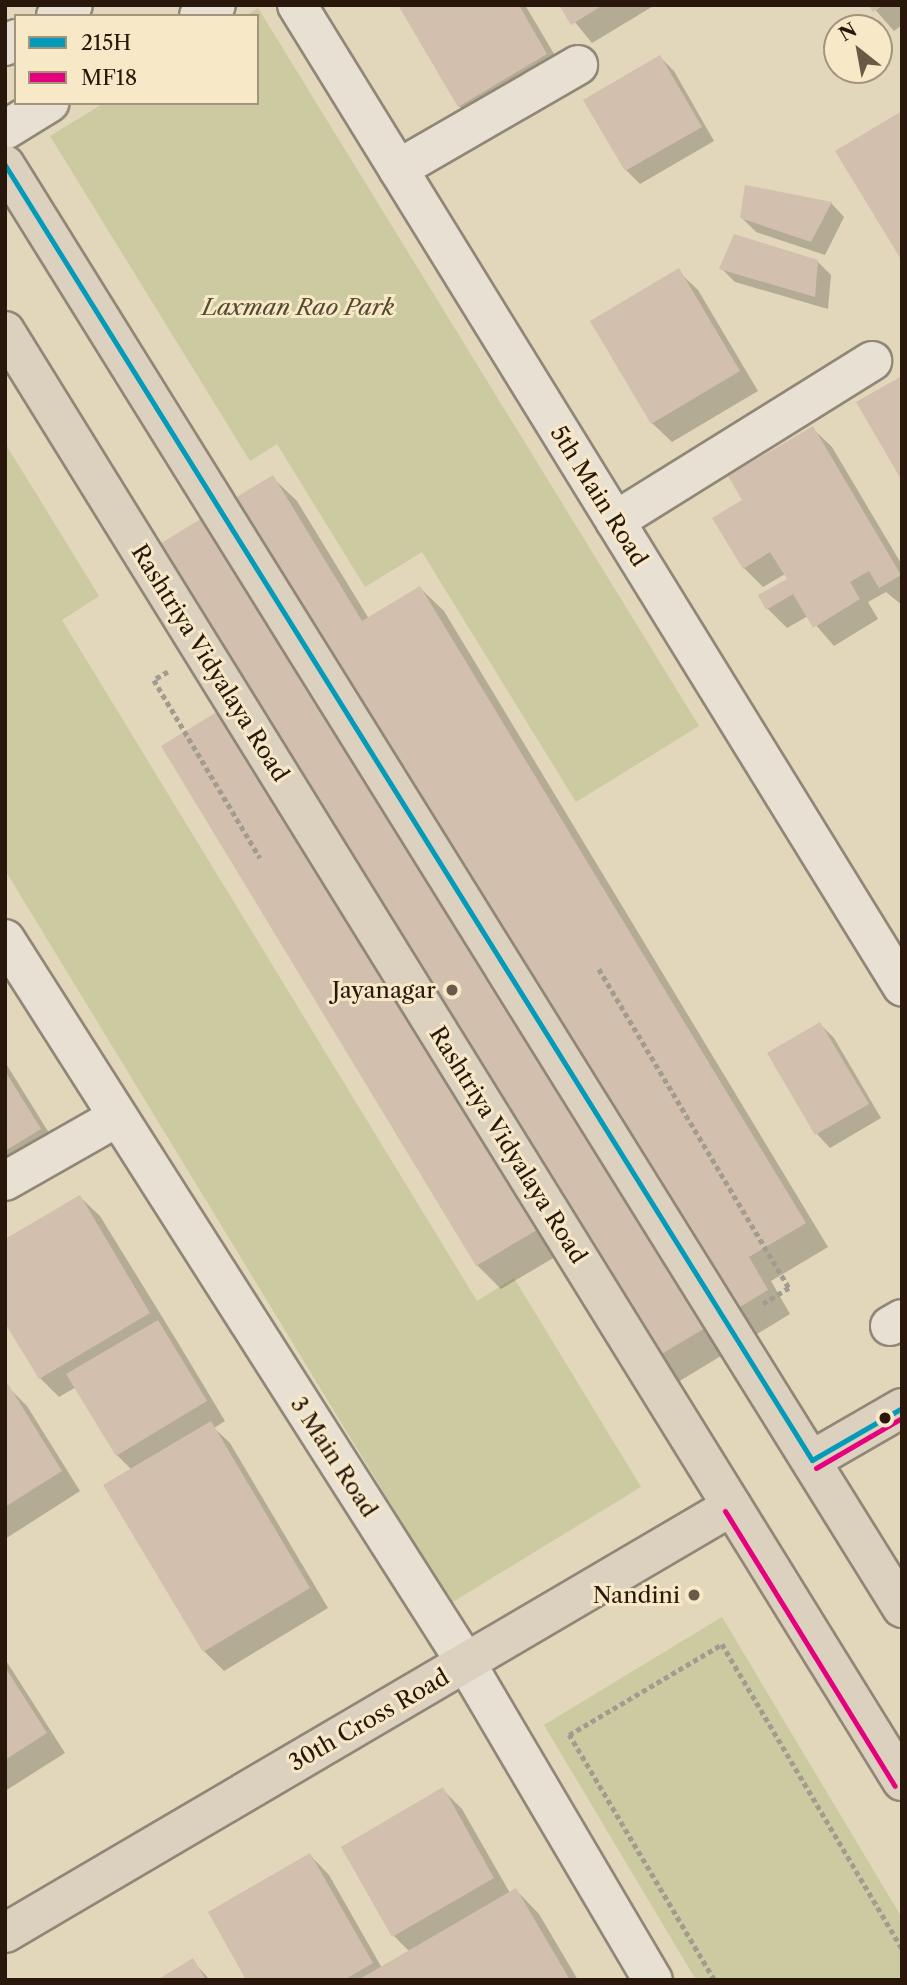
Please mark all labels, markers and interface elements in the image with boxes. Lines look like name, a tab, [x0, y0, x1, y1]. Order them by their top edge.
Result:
legend	[14, 14, 259, 105]
north arrow	[823, 14, 893, 84]
text: N	[835, 18, 861, 46]
text: 215H	[81, 30, 131, 55]
text: MF18	[81, 65, 137, 90]
park label: Laxman Rao Park	[202, 293, 394, 321]
street label: 5th Main Road	[545, 421, 653, 571]
street label: Rashtriya Vidyalaya Road	[125, 539, 295, 787]
place label: Jayanagar	[332, 976, 436, 1004]
marker: Jayanagar	[442, 980, 462, 1000]
street label: Rashtriya Vidyalaya Road	[423, 1021, 593, 1269]
street label: 3 Main Road	[285, 1391, 383, 1523]
unlabelled marker	[878, 1411, 892, 1425]
place label: Nandini	[593, 1581, 680, 1609]
marker: Nandini	[686, 1587, 702, 1603]
street label: 30th Cross Road	[284, 1663, 454, 1777]

